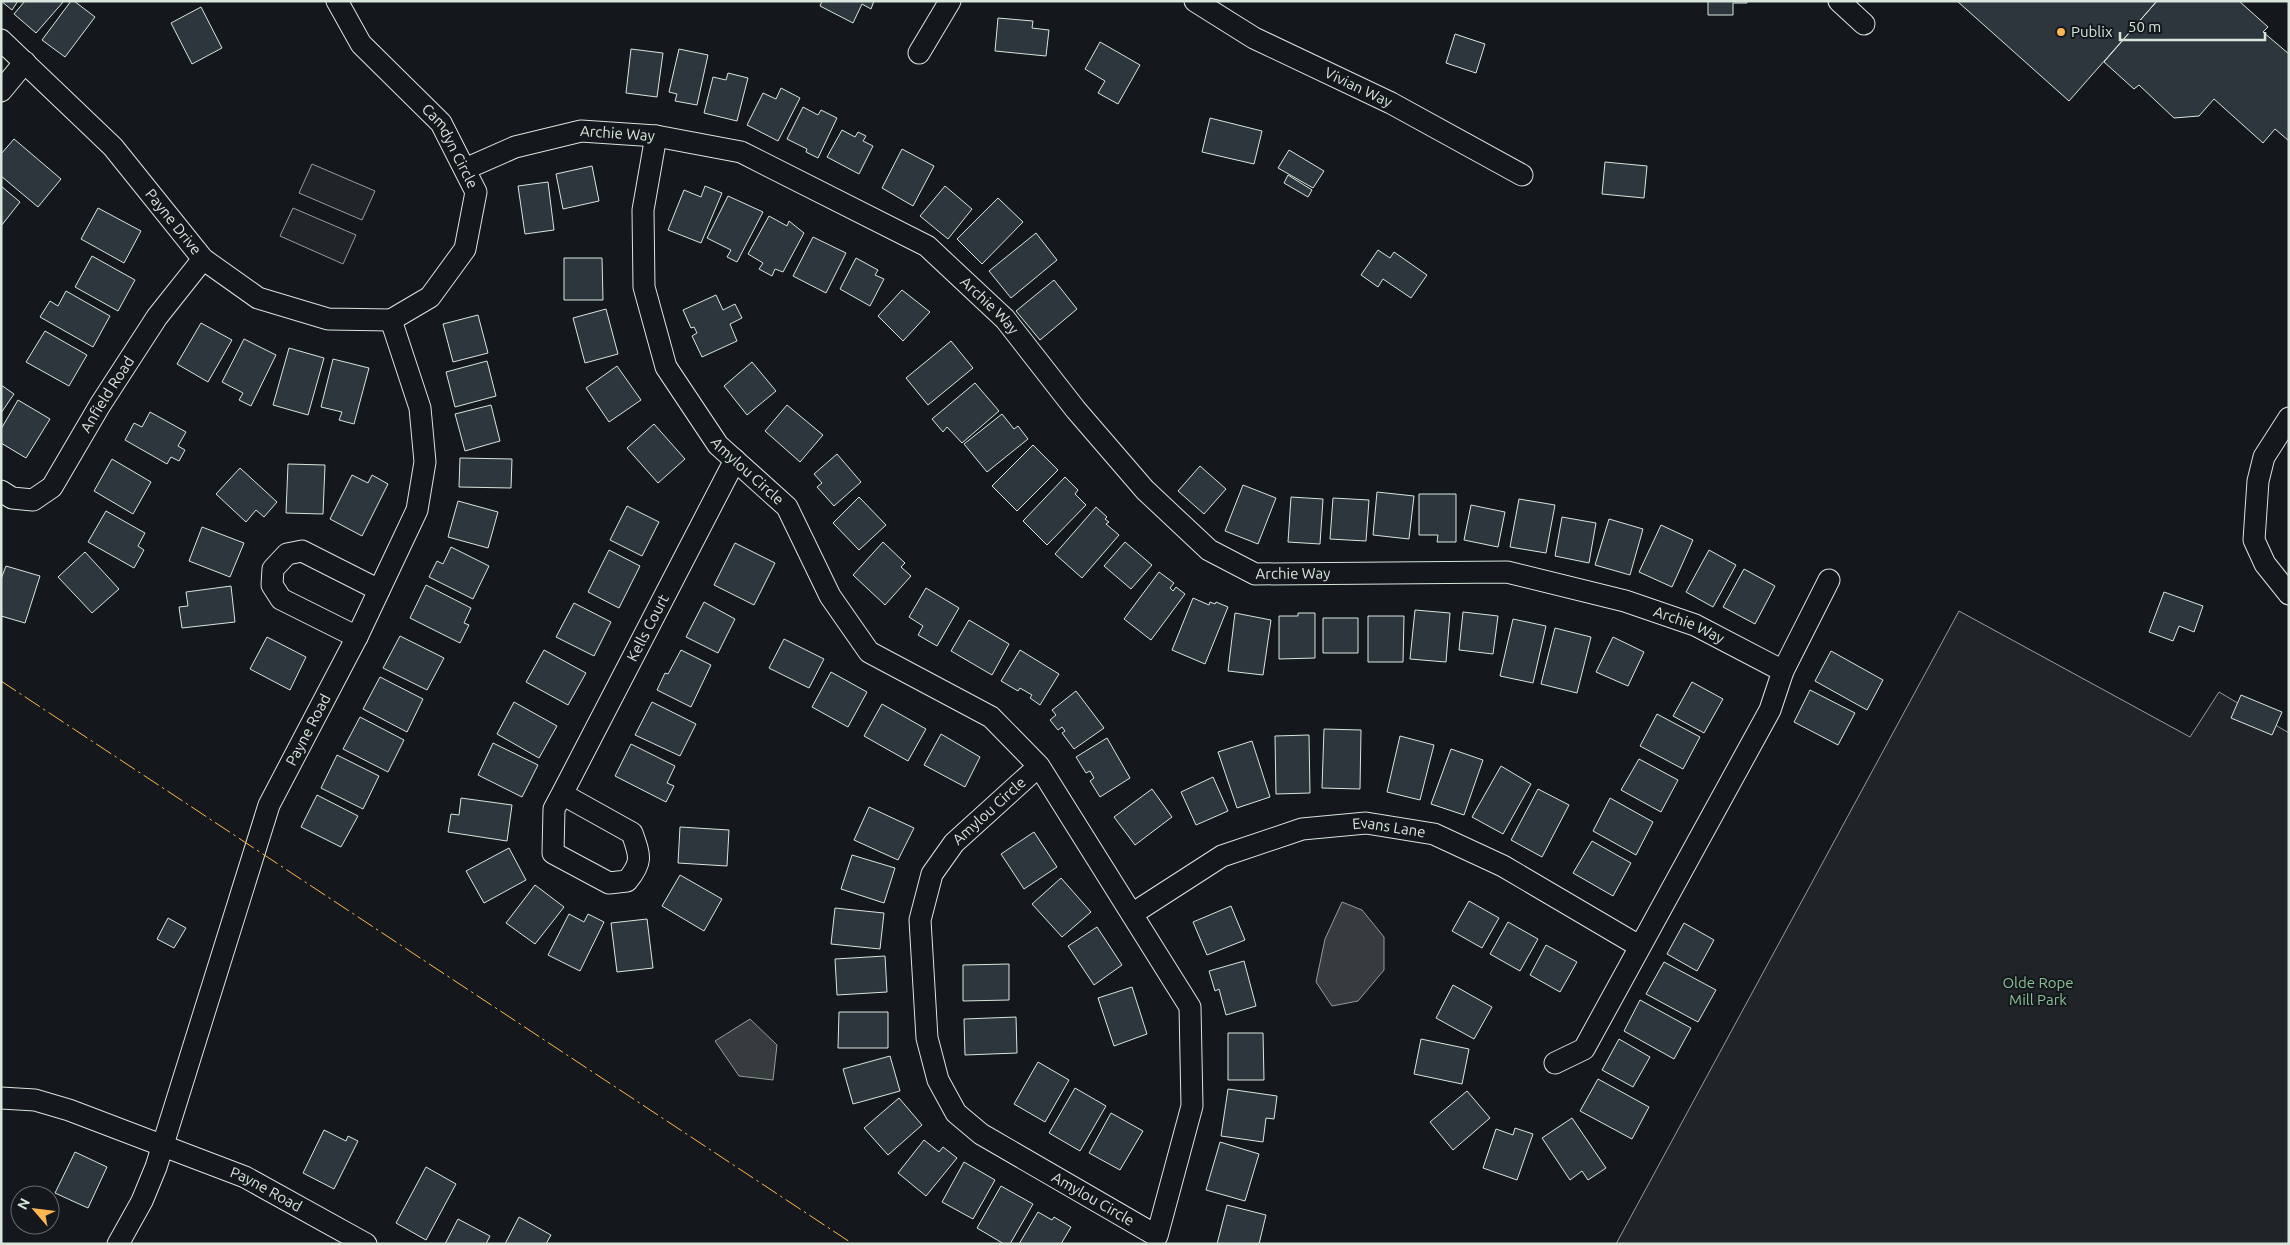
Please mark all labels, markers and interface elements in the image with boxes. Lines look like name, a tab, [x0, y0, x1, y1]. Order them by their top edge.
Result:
scale bar	[2120, 10, 2265, 42]
text: 50 m	[2128, 18, 2161, 35]
place label: Publix	[2071, 23, 2113, 40]
marker: Publix	[2055, 26, 2067, 38]
street label: Vivian Way	[1322, 64, 1395, 110]
street label: Camdyn Circle	[419, 100, 482, 191]
street label: Archie Way	[579, 122, 655, 144]
street label: Payne Drive	[142, 185, 205, 258]
street label: Archie Way	[957, 273, 1023, 337]
street label: Anfield Road	[77, 353, 137, 435]
street label: Amylou Circle	[707, 434, 788, 508]
street label: Archie Way	[1255, 564, 1330, 582]
street label: Kells Court	[623, 591, 672, 664]
street label: Archie Way	[1652, 603, 1727, 647]
street label: Payne Road	[282, 691, 334, 768]
street label: Amylou Circle	[949, 773, 1029, 848]
street label: Evans Lane	[1351, 814, 1427, 841]
park label: Olde Rope Mill Park	[2002, 974, 2074, 1008]
street label: Payne Road	[228, 1163, 305, 1215]
street label: Amylou Circle	[1049, 1168, 1137, 1229]
north arrow	[10, 1185, 60, 1235]
text: N	[14, 1196, 33, 1212]

